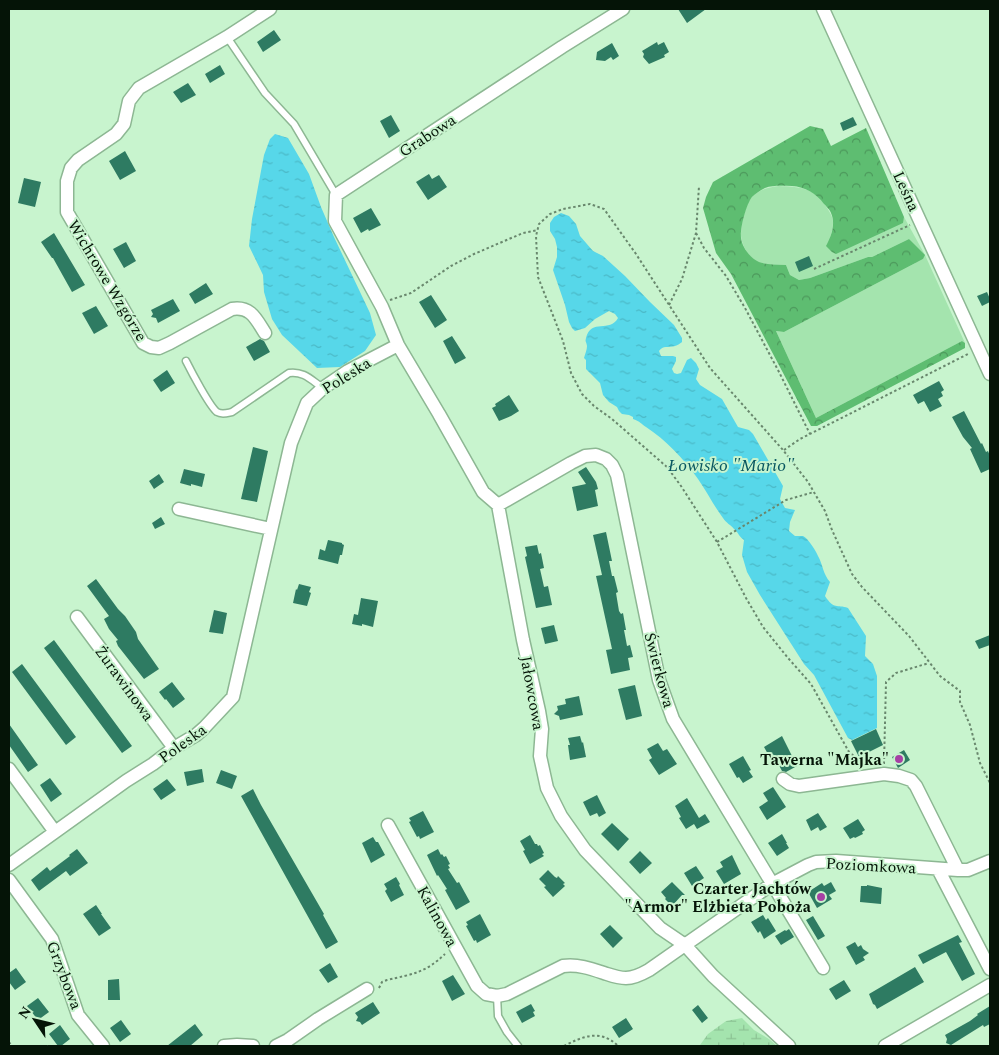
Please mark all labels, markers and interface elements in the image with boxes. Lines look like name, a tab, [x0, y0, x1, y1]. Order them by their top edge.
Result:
street label: Grabowa	[394, 108, 461, 163]
street label: Leśna	[886, 167, 926, 216]
street label: Wichrowe Wzgórze	[61, 215, 153, 346]
street label: Poleska	[317, 351, 376, 400]
water label: Łowisko "Mario"	[668, 452, 795, 479]
street label: Świerkowa	[637, 630, 681, 711]
street label: Żurawinowa	[88, 641, 160, 727]
street label: Jałowcowa	[514, 654, 550, 732]
street label: Poleska	[154, 718, 212, 770]
place label: Tawerna "Majka"	[760, 748, 889, 772]
marker: Tawerna "Majka"	[893, 753, 905, 765]
street label: Poziomkowa	[825, 852, 917, 880]
place label: Czarter Jachtów "Armor" Elżbieta Poboża	[624, 877, 812, 919]
street label: Kalinowa	[411, 882, 464, 952]
marker: Czarter Jachtów "Armor" Elżbieta Poboża	[815, 891, 827, 903]
street label: Grzybowa	[40, 938, 88, 1013]
north arrow	[10, 995, 60, 1045]
text: N	[13, 1002, 37, 1024]

